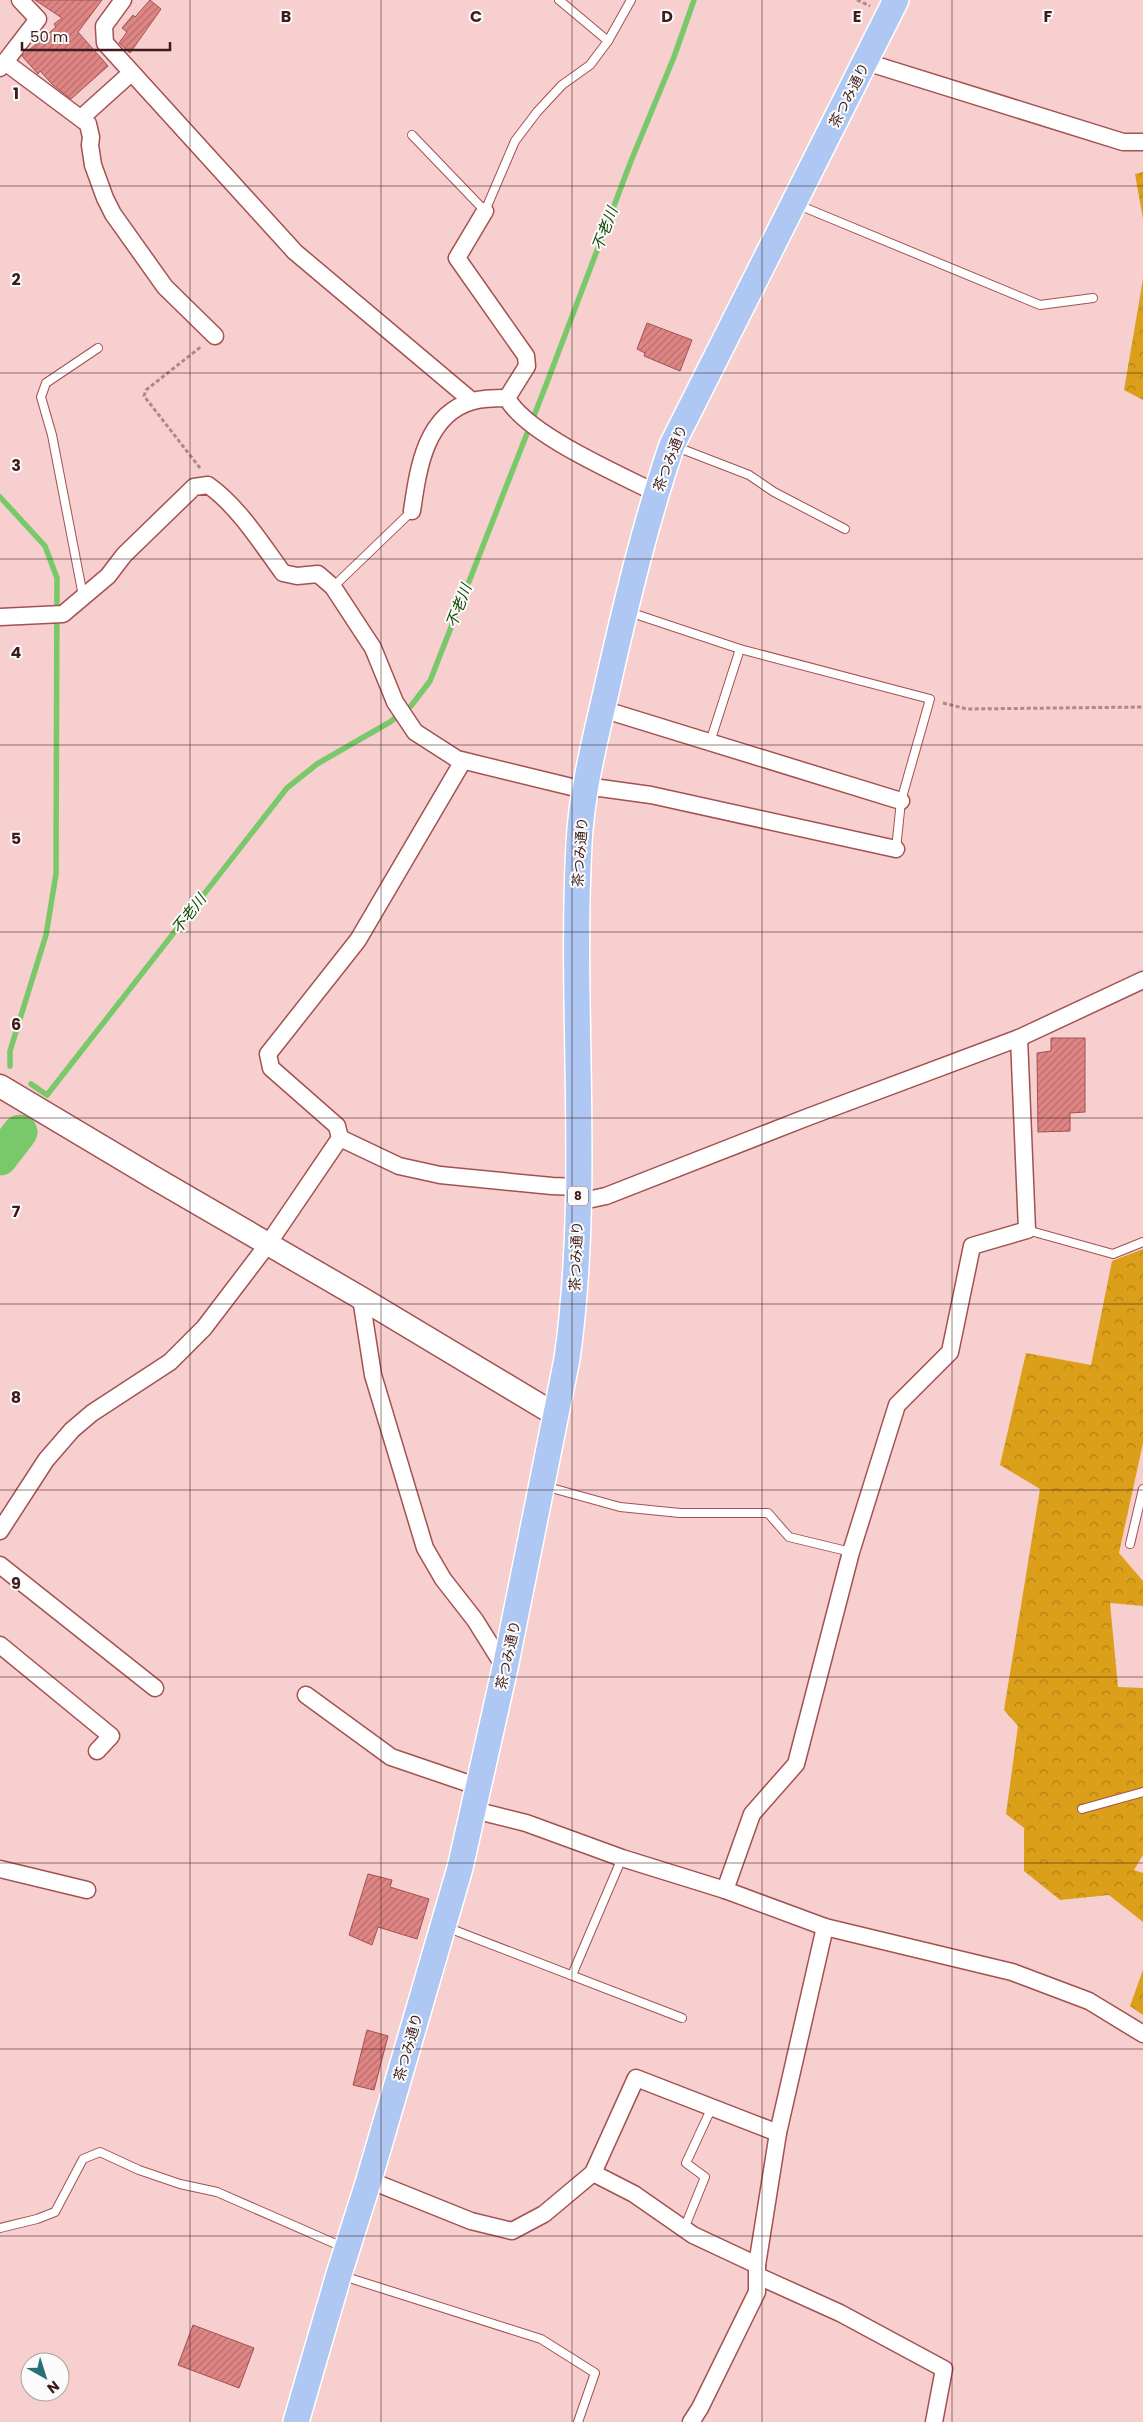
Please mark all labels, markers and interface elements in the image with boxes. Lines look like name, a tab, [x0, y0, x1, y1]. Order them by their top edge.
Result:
text: B	[281, 5, 291, 28]
text: C	[470, 5, 482, 28]
text: D	[661, 5, 673, 28]
text: E	[853, 5, 861, 28]
text: F	[1044, 5, 1053, 28]
scale bar	[22, 20, 170, 52]
text: 50 m	[30, 26, 68, 47]
street label: 茶つみ通り	[824, 59, 874, 131]
text: 1	[13, 82, 19, 105]
water label: 不老川	[587, 202, 623, 254]
text: 2	[11, 268, 21, 291]
street label: 茶つみ通り	[648, 422, 692, 494]
text: 3	[11, 454, 21, 477]
water label: 不老川	[441, 579, 477, 631]
text: 4	[11, 641, 22, 664]
street label: 茶つみ通り	[568, 816, 592, 888]
text: 5	[11, 827, 21, 850]
water label: 不老川	[166, 888, 212, 938]
text: 6	[11, 1013, 21, 1036]
road number: 8	[568, 1186, 588, 1206]
text: 7	[12, 1200, 21, 1223]
street label: 茶つみ通り	[565, 1221, 587, 1291]
text: 8	[11, 1386, 21, 1409]
text: 9	[11, 1572, 21, 1595]
street label: 茶つみ通り	[491, 1619, 525, 1691]
street label: 茶つみ通り	[389, 2011, 427, 2083]
north arrow	[20, 2352, 70, 2402]
text: N	[43, 2376, 64, 2398]

